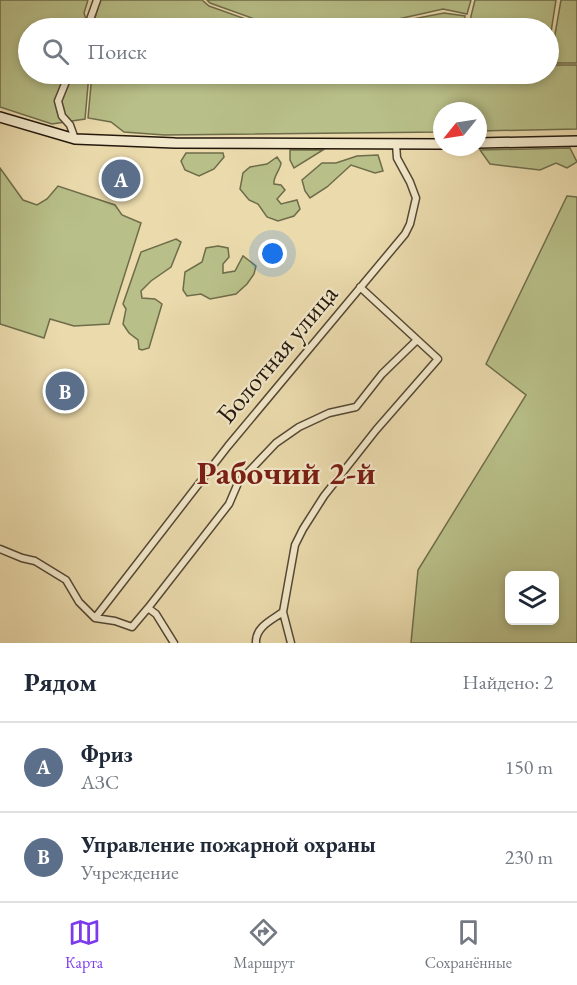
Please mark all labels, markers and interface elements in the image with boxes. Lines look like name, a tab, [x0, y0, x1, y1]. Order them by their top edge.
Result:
search box	[18, 18, 559, 84]
icon: search	[39, 35, 72, 68]
text: Поиск	[87, 37, 147, 66]
north arrow	[433, 102, 487, 156]
pin: A	[102, 156, 140, 201]
your location	[258, 239, 287, 268]
street label: Болотная улица	[208, 277, 345, 431]
pin: B	[46, 368, 84, 414]
district label: Рабочий 2‑й	[196, 451, 376, 494]
map controls	[505, 571, 559, 625]
button: layers	[505, 571, 559, 625]
text: Рядом	[24, 665, 97, 699]
text: Найдено: 2	[462, 669, 553, 695]
text: Фриз	[81, 740, 133, 769]
text: A	[36, 754, 51, 780]
text: 150 m	[505, 754, 553, 780]
text: АЗС	[81, 769, 119, 795]
text: Управление пожарной охраны	[81, 830, 376, 859]
text: B	[37, 844, 50, 870]
text: 230 m	[505, 844, 553, 870]
text: Учреждение	[81, 859, 179, 885]
tab: Карта	[65, 916, 103, 973]
tab: Маршрут	[233, 916, 295, 973]
tab: Сохранённые	[425, 916, 512, 973]

